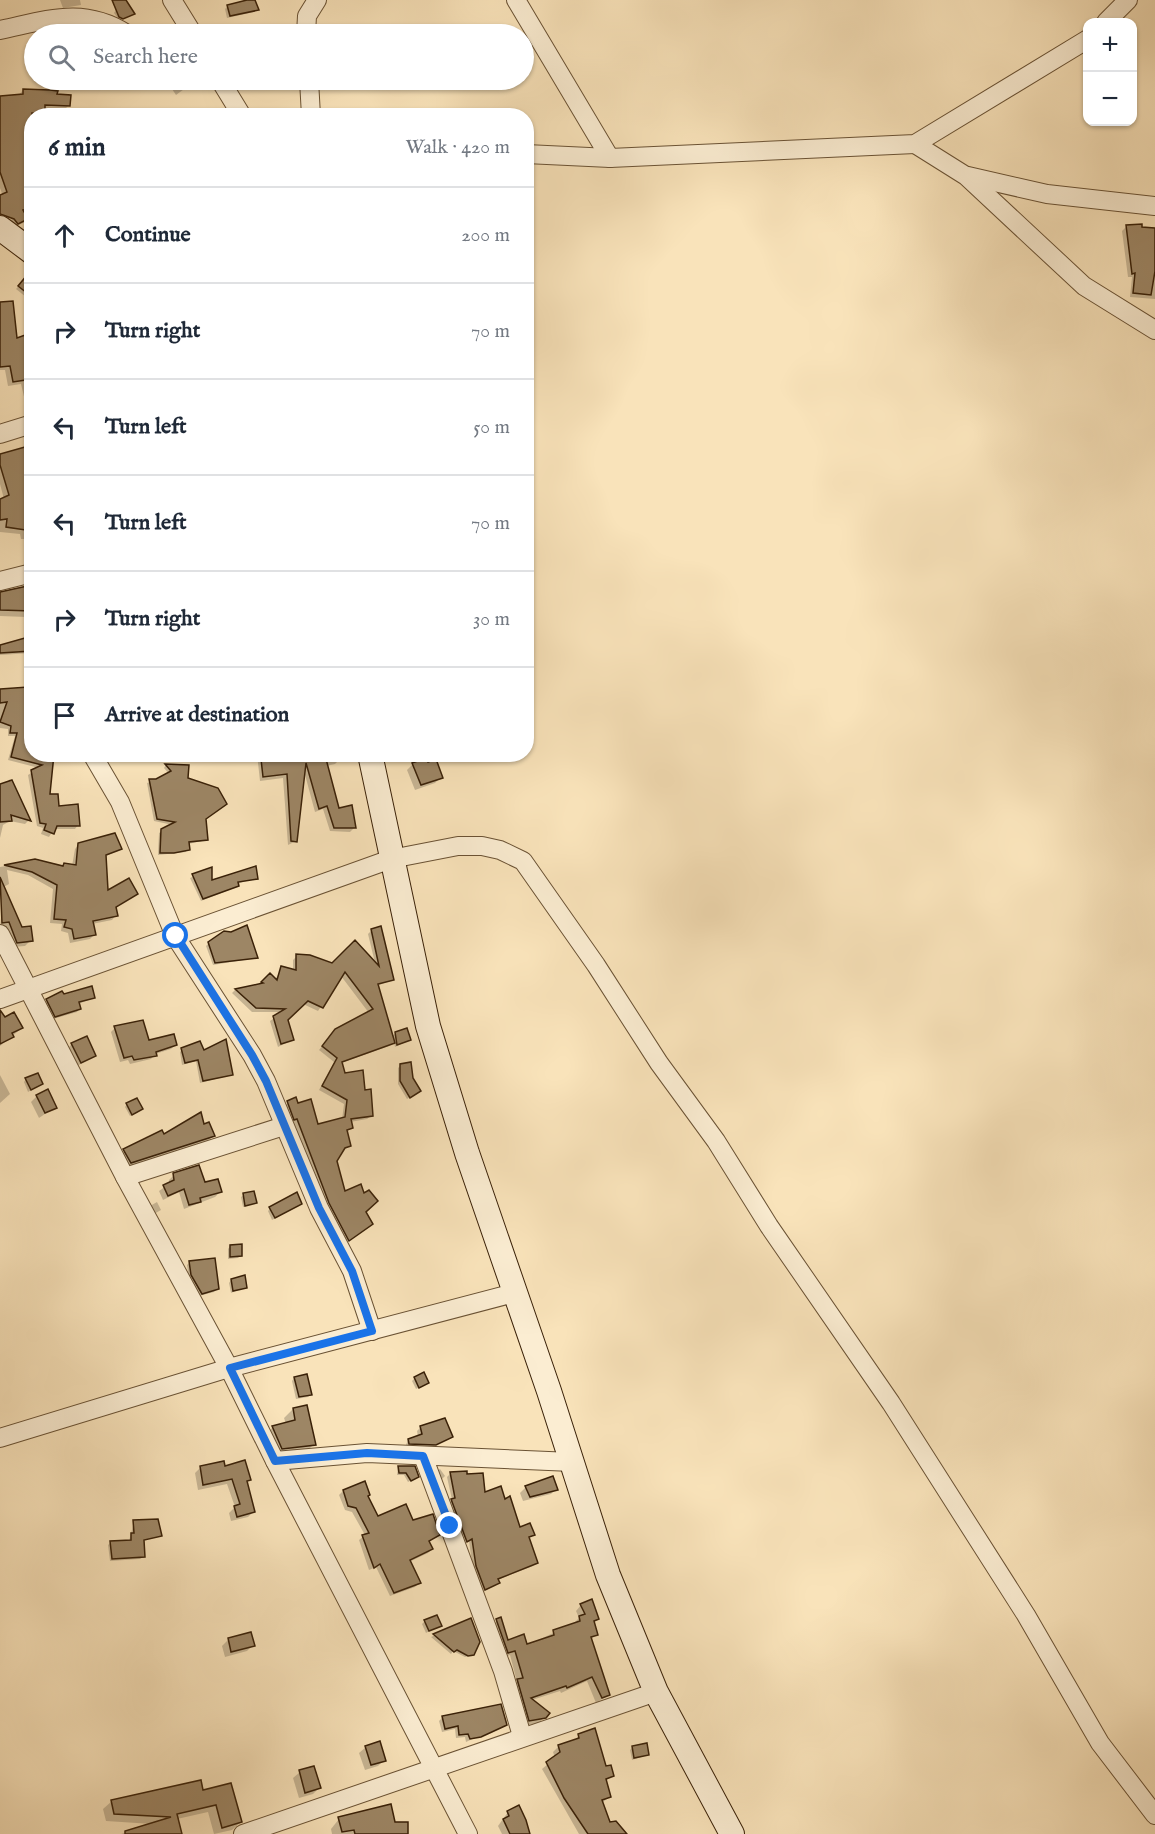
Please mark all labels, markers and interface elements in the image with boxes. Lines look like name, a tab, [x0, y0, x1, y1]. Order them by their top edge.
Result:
map controls	[1083, 18, 1137, 126]
button: +	[1083, 18, 1137, 72]
search box	[24, 24, 534, 90]
icon: search	[45, 41, 78, 74]
text: Search here	[93, 43, 198, 71]
button: −	[1083, 72, 1137, 126]
text: 6 min	[48, 131, 106, 164]
text: Walk · 420 m	[405, 135, 510, 160]
icon: ahead	[48, 219, 81, 252]
text: Continue	[105, 221, 191, 249]
text: 200 m	[461, 223, 510, 248]
icon: right	[48, 315, 81, 348]
text: Turn right	[105, 317, 200, 345]
text: 70 m	[471, 319, 510, 344]
icon: left	[48, 411, 81, 444]
text: Turn left	[105, 413, 187, 441]
text: 50 m	[473, 415, 510, 440]
icon: left	[48, 507, 81, 540]
text: Turn left	[105, 509, 187, 537]
text: 70 m	[471, 511, 510, 536]
icon: right	[48, 603, 81, 636]
text: Turn right	[105, 605, 200, 633]
text: 30 m	[473, 607, 510, 632]
icon: arrive	[48, 699, 81, 732]
text: Arrive at destination	[105, 701, 289, 729]
route start	[162, 922, 188, 948]
route end	[436, 1512, 462, 1538]

